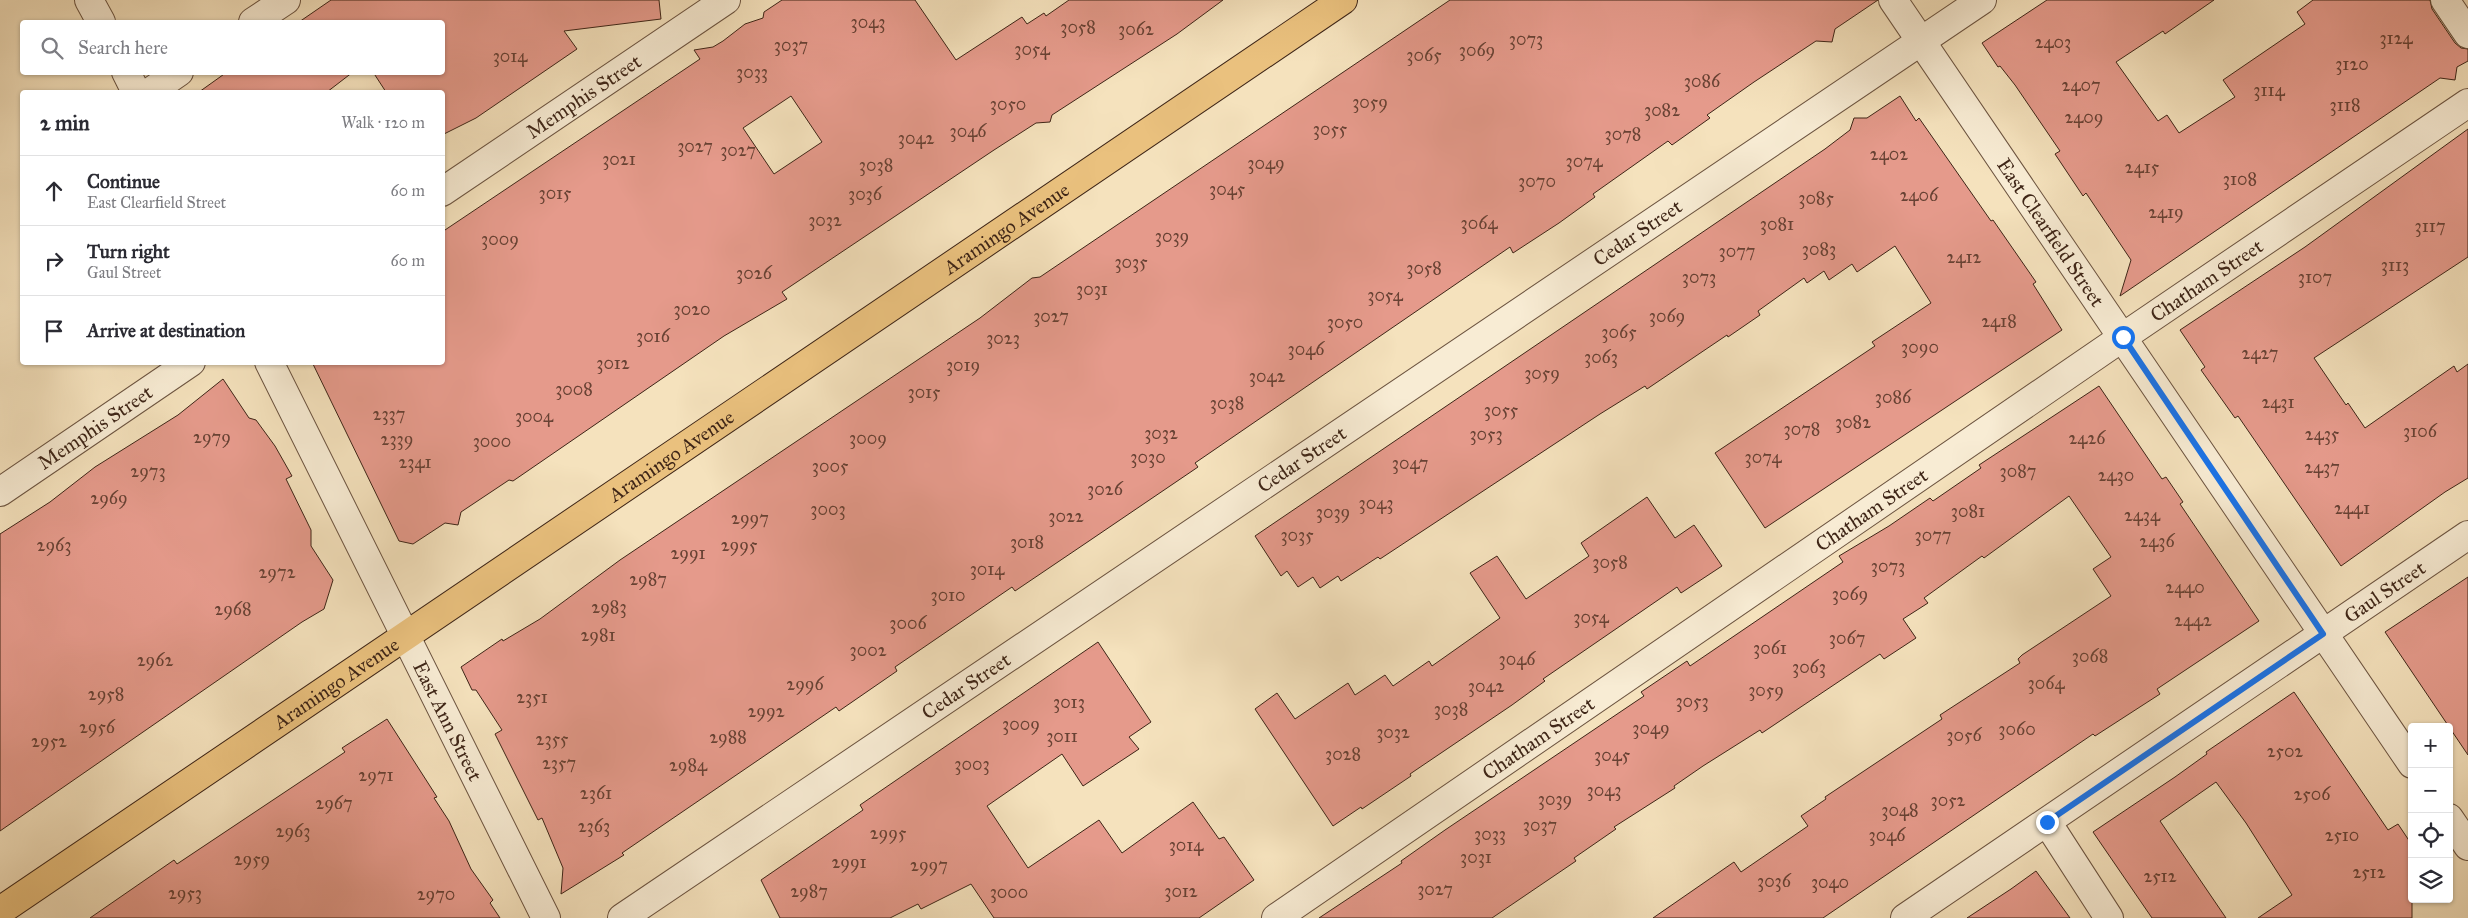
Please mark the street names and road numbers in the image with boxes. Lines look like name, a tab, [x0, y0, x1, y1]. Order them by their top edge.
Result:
street label: Memphis Street	[522, 49, 646, 144]
street label: East Clearfield Street	[1992, 154, 2110, 311]
street label: Aramingo Avenue	[938, 177, 1074, 280]
street label: Cedar Street	[1588, 194, 1686, 271]
street label: Chatham Street	[2146, 234, 2267, 327]
street label: Memphis Street	[33, 380, 157, 475]
street label: Aramingo Avenue	[603, 405, 739, 507]
street label: Cedar Street	[1253, 421, 1351, 498]
street label: Chatham Street	[1811, 463, 1932, 556]
street label: Gaul Street	[2339, 556, 2430, 628]
street label: Aramingo Avenue	[268, 632, 403, 735]
street label: Cedar Street	[917, 647, 1015, 724]
street label: East Ann Street	[408, 657, 488, 785]
street label: Chatham Street	[1478, 691, 1599, 785]

